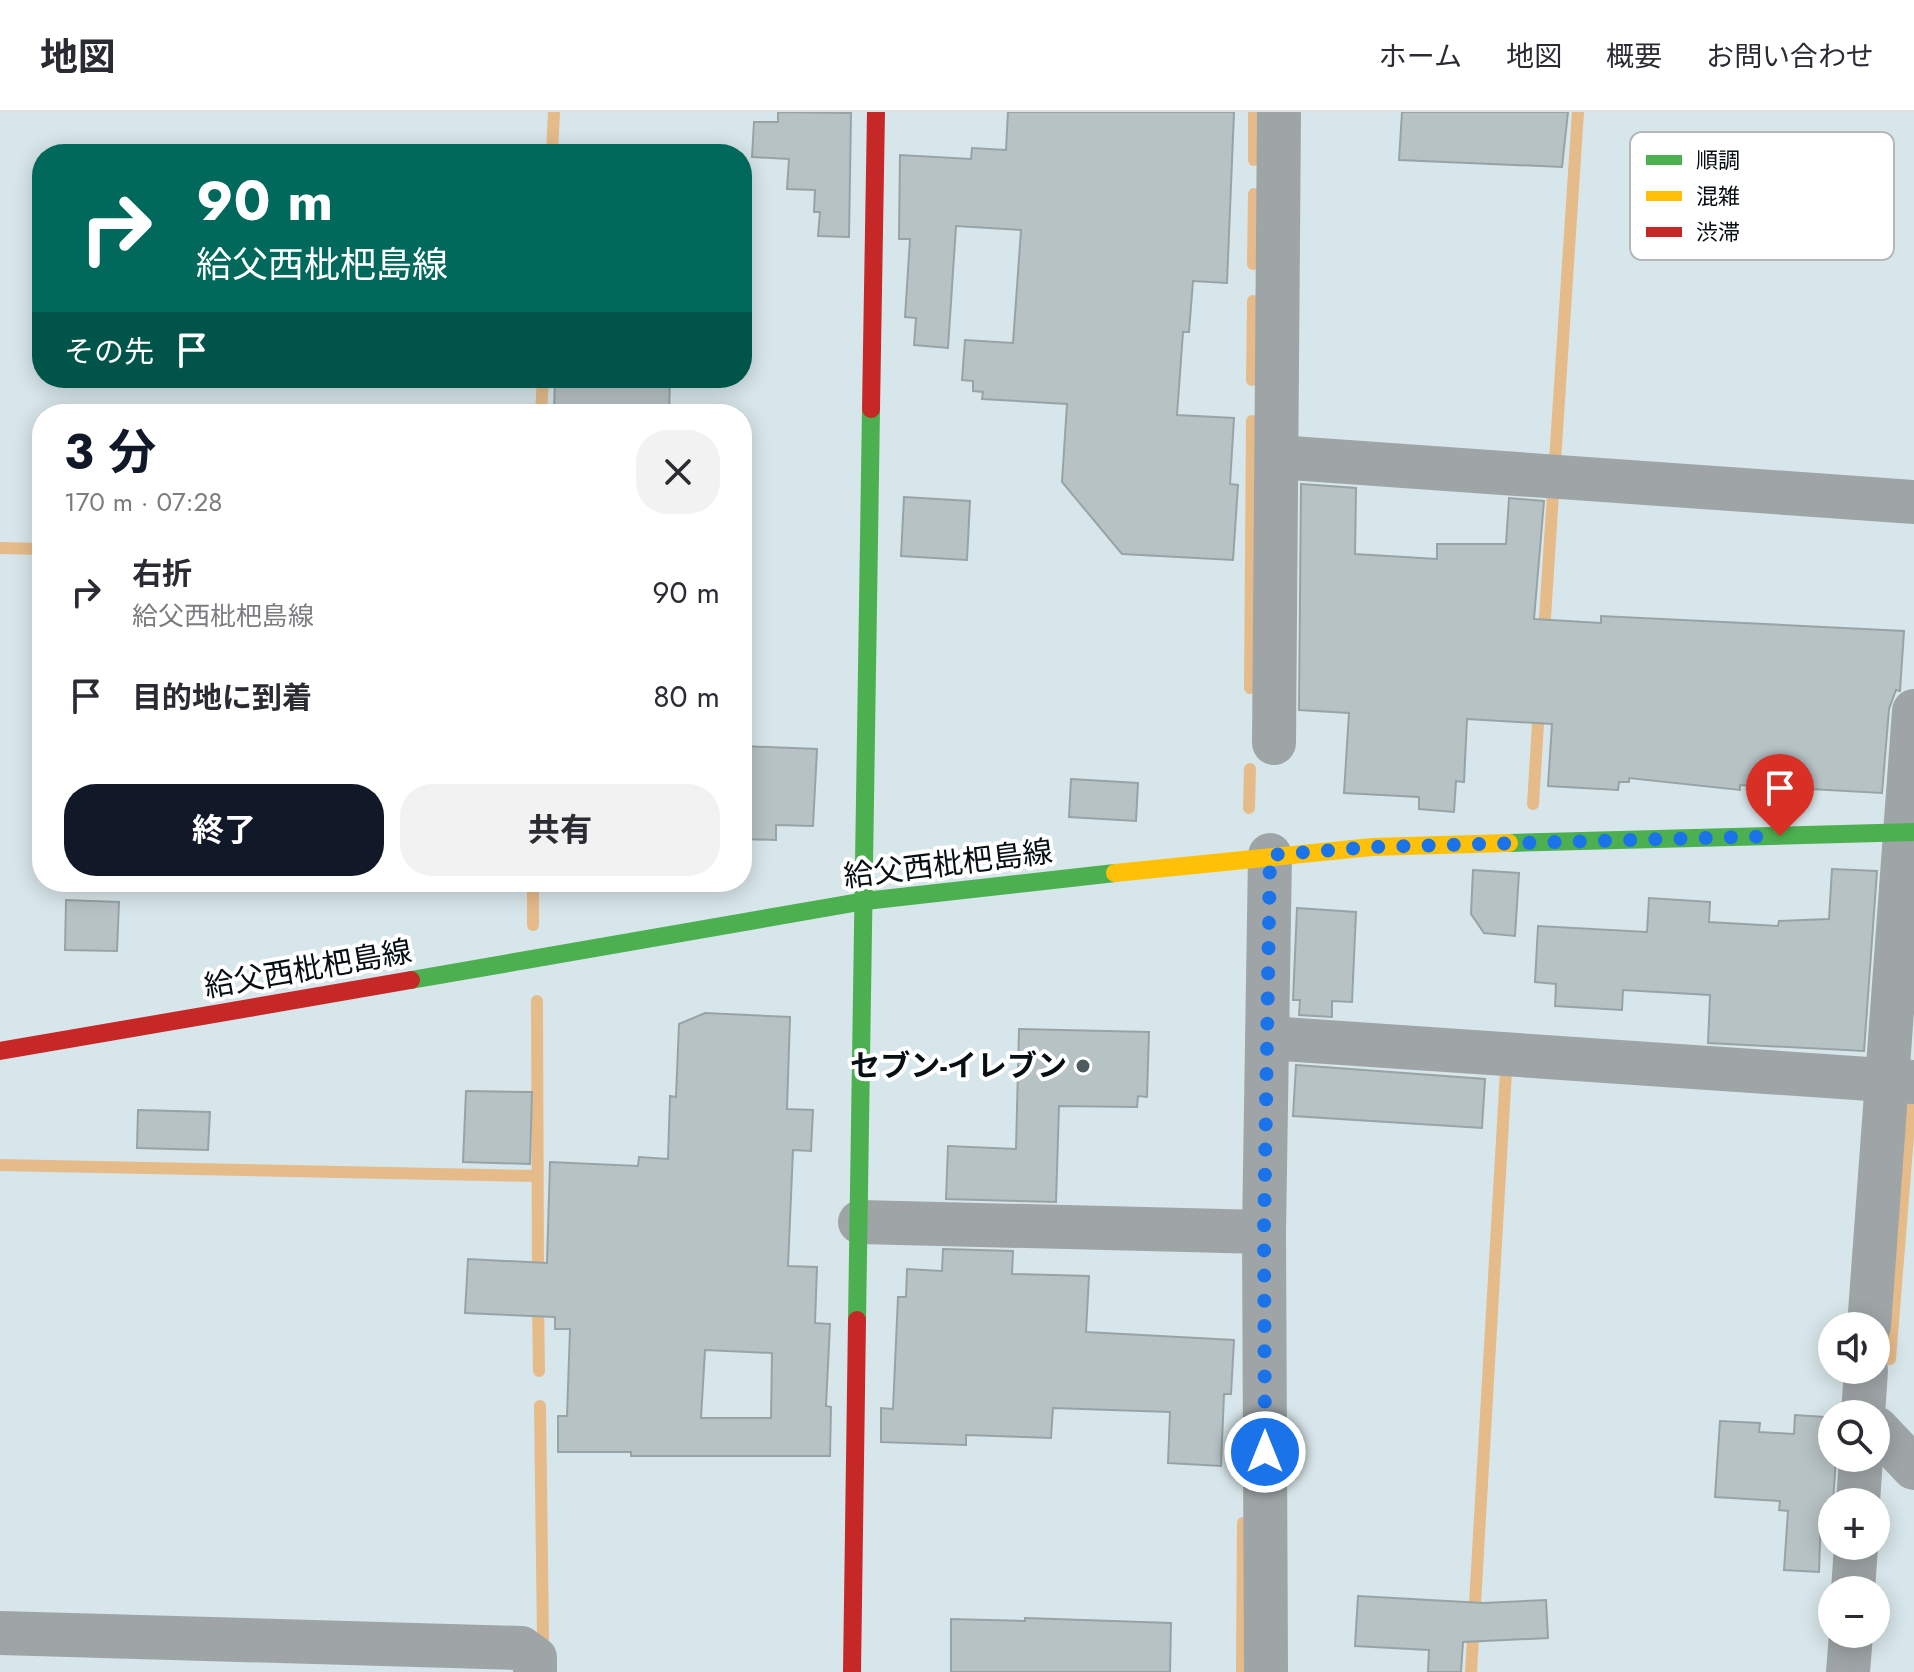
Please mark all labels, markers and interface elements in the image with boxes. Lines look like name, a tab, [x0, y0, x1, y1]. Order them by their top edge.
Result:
text: 地図	[40, 29, 116, 84]
text: ホーム	[1379, 36, 1462, 77]
text: 地図	[1506, 36, 1562, 77]
text: 概要	[1606, 36, 1662, 77]
text: お問い合わせ	[1706, 36, 1874, 77]
legend	[1630, 132, 1894, 260]
text: 順調	[1696, 144, 1740, 176]
text: 90 m	[196, 160, 333, 241]
icon: right	[64, 176, 168, 280]
text: 混雑	[1696, 180, 1740, 212]
text: 渋滞	[1696, 216, 1740, 248]
text: 給父西枇杷島線	[196, 238, 448, 290]
icon: arrive	[170, 328, 214, 372]
text: その先	[64, 330, 154, 373]
text: 3 分	[64, 418, 156, 487]
button: close	[636, 430, 720, 514]
text: 170 m · 07:28	[64, 483, 222, 521]
text: 右折	[132, 552, 192, 595]
icon: right	[64, 570, 108, 614]
text: 90 m	[652, 571, 720, 614]
text: 給父西枇杷島線	[132, 597, 314, 635]
icon: arrive	[64, 674, 108, 718]
text: 80 m	[653, 675, 720, 718]
text: 目的地に到着	[132, 676, 312, 719]
pin	[1746, 754, 1814, 836]
icon: arrive	[1758, 766, 1802, 810]
button: 終了	[64, 784, 384, 876]
button: 共有	[400, 784, 720, 876]
street label: 給父西枇杷島線	[841, 829, 1055, 898]
street label: 給父西枇杷島線	[201, 929, 415, 1008]
place label: セブン-イレブン	[850, 1044, 1067, 1087]
marker: セブン-イレブン	[1074, 1057, 1092, 1075]
map controls	[1818, 1312, 1890, 1648]
button: sound	[1818, 1312, 1890, 1384]
button: search	[1818, 1400, 1890, 1472]
position arrow	[1223, 1410, 1307, 1494]
button: +	[1818, 1488, 1890, 1560]
button: −	[1818, 1576, 1890, 1648]

